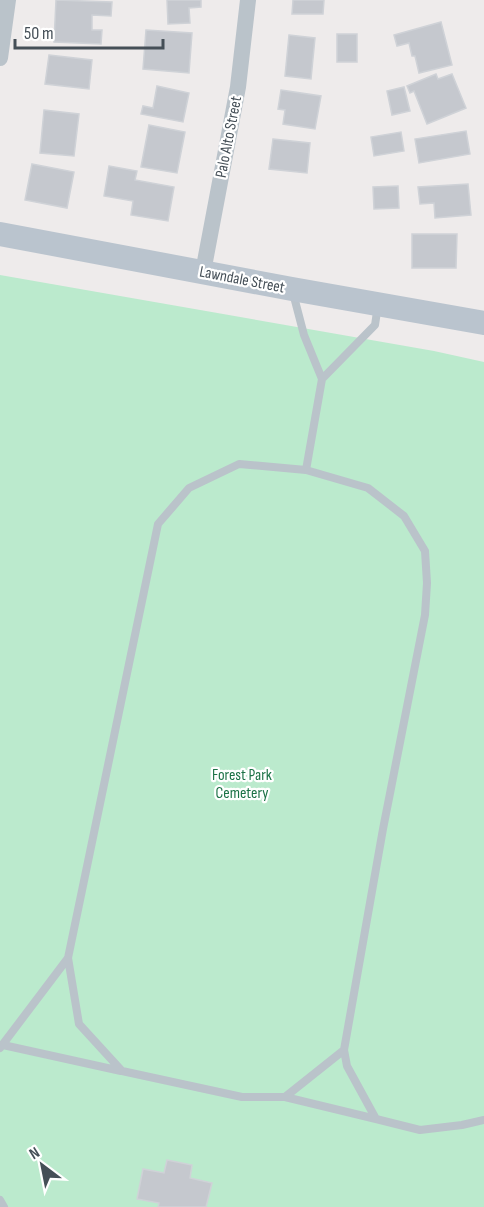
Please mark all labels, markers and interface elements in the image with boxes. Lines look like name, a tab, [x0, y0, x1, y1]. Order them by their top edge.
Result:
scale bar	[15, 12, 164, 50]
text: 50 m	[24, 23, 54, 44]
street label: Palo Alto Street	[212, 95, 246, 179]
street label: Lawndale Street	[198, 262, 286, 298]
park label: Forest Park Cemetery	[212, 766, 272, 803]
north arrow	[12, 1135, 72, 1195]
text: N	[26, 1143, 44, 1164]

